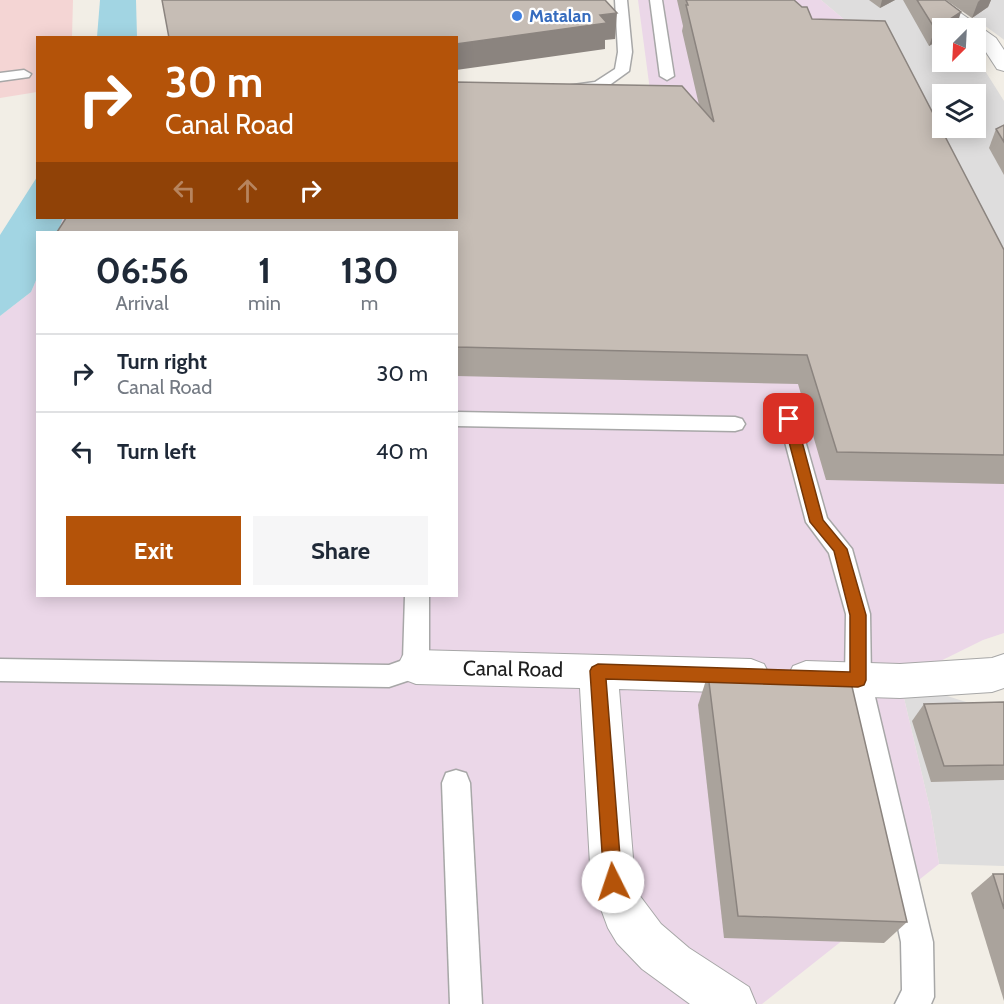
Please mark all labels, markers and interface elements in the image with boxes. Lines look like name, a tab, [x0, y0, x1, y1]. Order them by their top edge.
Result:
place label: Matalan	[529, 5, 592, 27]
marker: Matalan	[510, 9, 524, 23]
north arrow	[932, 18, 986, 72]
map controls	[932, 18, 986, 138]
text: 30 m	[165, 56, 263, 108]
icon: right	[66, 60, 144, 138]
button: layers	[932, 84, 986, 138]
text: Canal Road	[165, 108, 294, 141]
icon: left	[168, 174, 201, 207]
icon: ahead	[231, 174, 264, 207]
icon: right	[294, 174, 327, 207]
text: 06:56	[95, 248, 189, 292]
text: 1	[258, 248, 271, 292]
text: 130	[340, 248, 399, 292]
text: Arrival	[115, 291, 169, 315]
text: min	[248, 291, 281, 315]
text: m	[361, 291, 378, 315]
text: Turn right	[117, 348, 207, 375]
icon: right	[66, 357, 99, 390]
text: 30 m	[376, 360, 428, 387]
text: Canal Road	[117, 375, 212, 399]
pin	[763, 393, 814, 444]
icon: arrive	[772, 402, 805, 435]
icon: left	[66, 435, 99, 468]
text: Turn left	[117, 438, 196, 465]
text: 40 m	[376, 438, 428, 465]
button: Exit	[66, 516, 241, 585]
button: Share	[253, 516, 428, 585]
street label: Canal Road	[463, 655, 563, 682]
position arrow	[581, 850, 645, 914]

